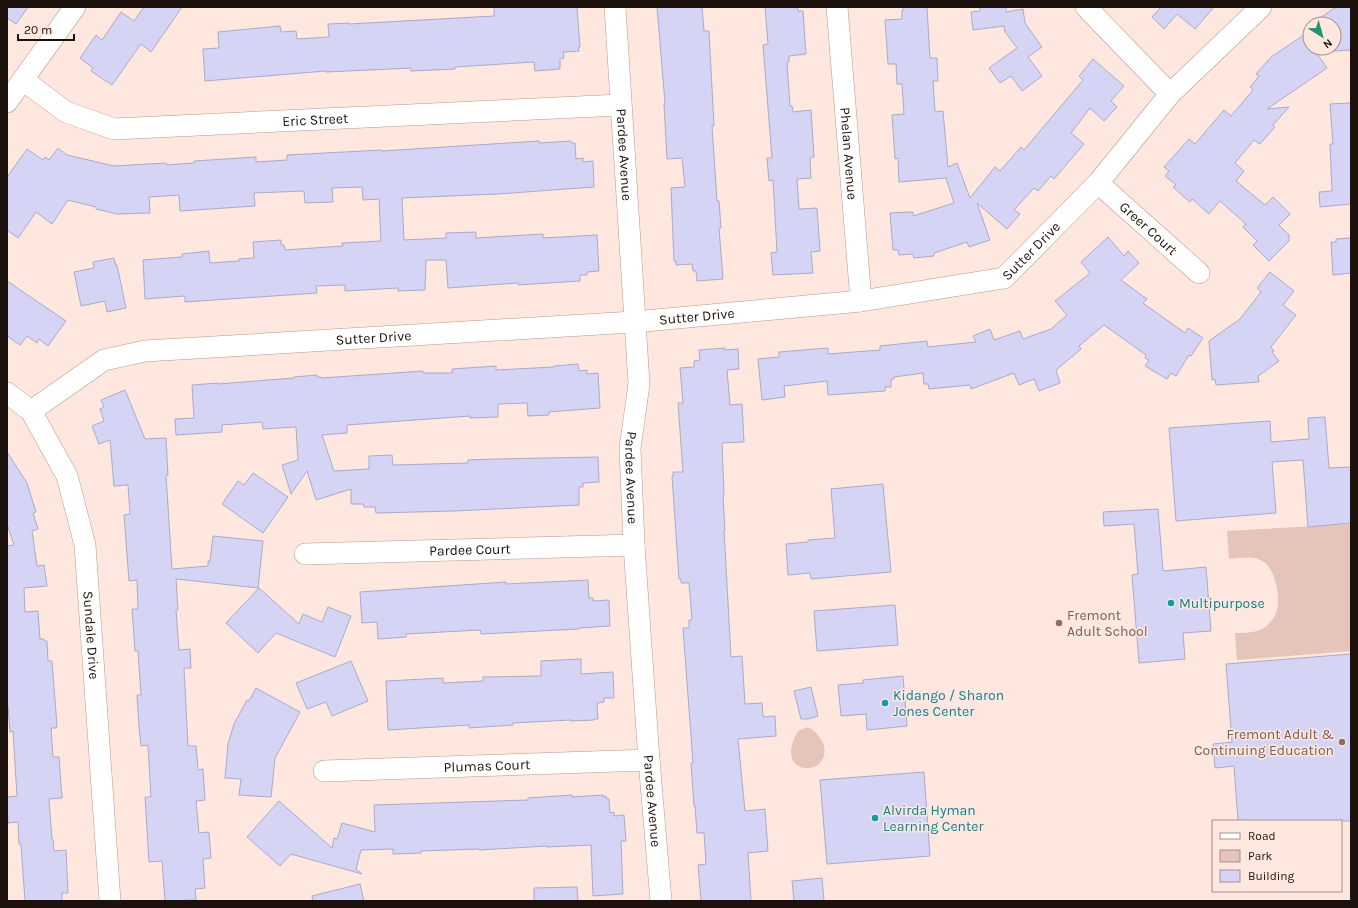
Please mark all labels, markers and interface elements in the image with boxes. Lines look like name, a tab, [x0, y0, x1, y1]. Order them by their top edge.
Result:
scale bar	[18, 16, 74, 42]
north arrow	[1302, 16, 1342, 56]
text: 20 m	[24, 23, 52, 37]
text: N	[1321, 36, 1335, 51]
street label: Phelan Avenue	[837, 106, 861, 201]
street label: Pardee Avenue	[613, 108, 636, 201]
street label: Eric Street	[282, 109, 349, 130]
street label: Greer Court	[1116, 198, 1181, 259]
street label: Sutter Drive	[998, 218, 1064, 284]
street label: Sutter Drive	[658, 304, 735, 328]
street label: Sutter Drive	[335, 327, 412, 348]
street label: Pardee Avenue	[621, 430, 642, 524]
street label: Pardee Court	[429, 540, 511, 559]
street label: Sundale Drive	[80, 590, 103, 680]
place label: Multipurpose	[1179, 595, 1265, 612]
marker: Multipurpose	[1166, 598, 1176, 608]
place label: Fremont Adult School	[1067, 607, 1148, 640]
marker: Fremont Adult School	[1054, 618, 1064, 628]
place label: Kidango / Sharon Jones Center	[893, 687, 1004, 720]
marker: Kidango / Sharon Jones Center	[880, 698, 890, 708]
place label: Fremont Adult & Continuing Education	[1194, 726, 1334, 759]
marker: Fremont Adult & Continuing Education	[1337, 737, 1347, 747]
street label: Pardee Avenue	[640, 754, 665, 848]
street label: Plumas Court	[443, 756, 531, 775]
place label: Alvirda Hyman Learning Center	[883, 802, 984, 835]
marker: Alvirda Hyman Learning Center	[870, 813, 880, 823]
legend	[1212, 820, 1342, 892]
text: Road	[1248, 829, 1276, 843]
text: Park	[1248, 849, 1273, 863]
text: Building	[1248, 869, 1295, 883]

